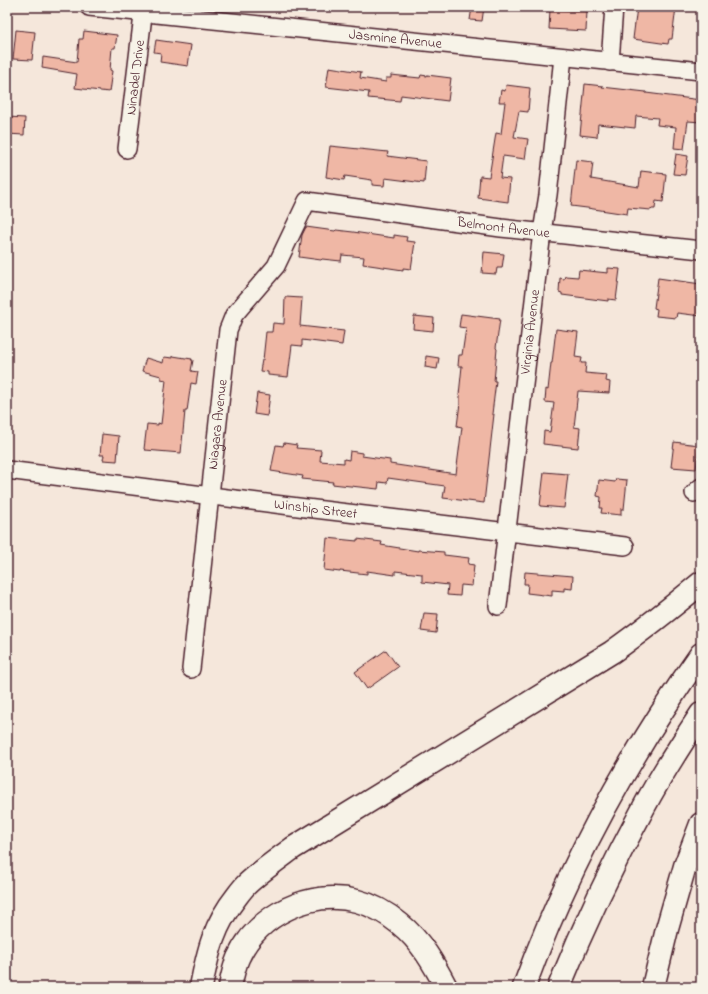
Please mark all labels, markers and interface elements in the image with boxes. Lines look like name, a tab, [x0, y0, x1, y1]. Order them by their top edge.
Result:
street label: Jasmine Avenue	[348, 24, 444, 54]
street label: Ninadel Drive	[121, 38, 151, 116]
street label: Belmont Avenue	[455, 211, 552, 244]
street label: Virginia Avenue	[515, 288, 546, 377]
street label: Niagara Avenue	[202, 378, 233, 471]
street label: Winship Street	[273, 494, 359, 525]

